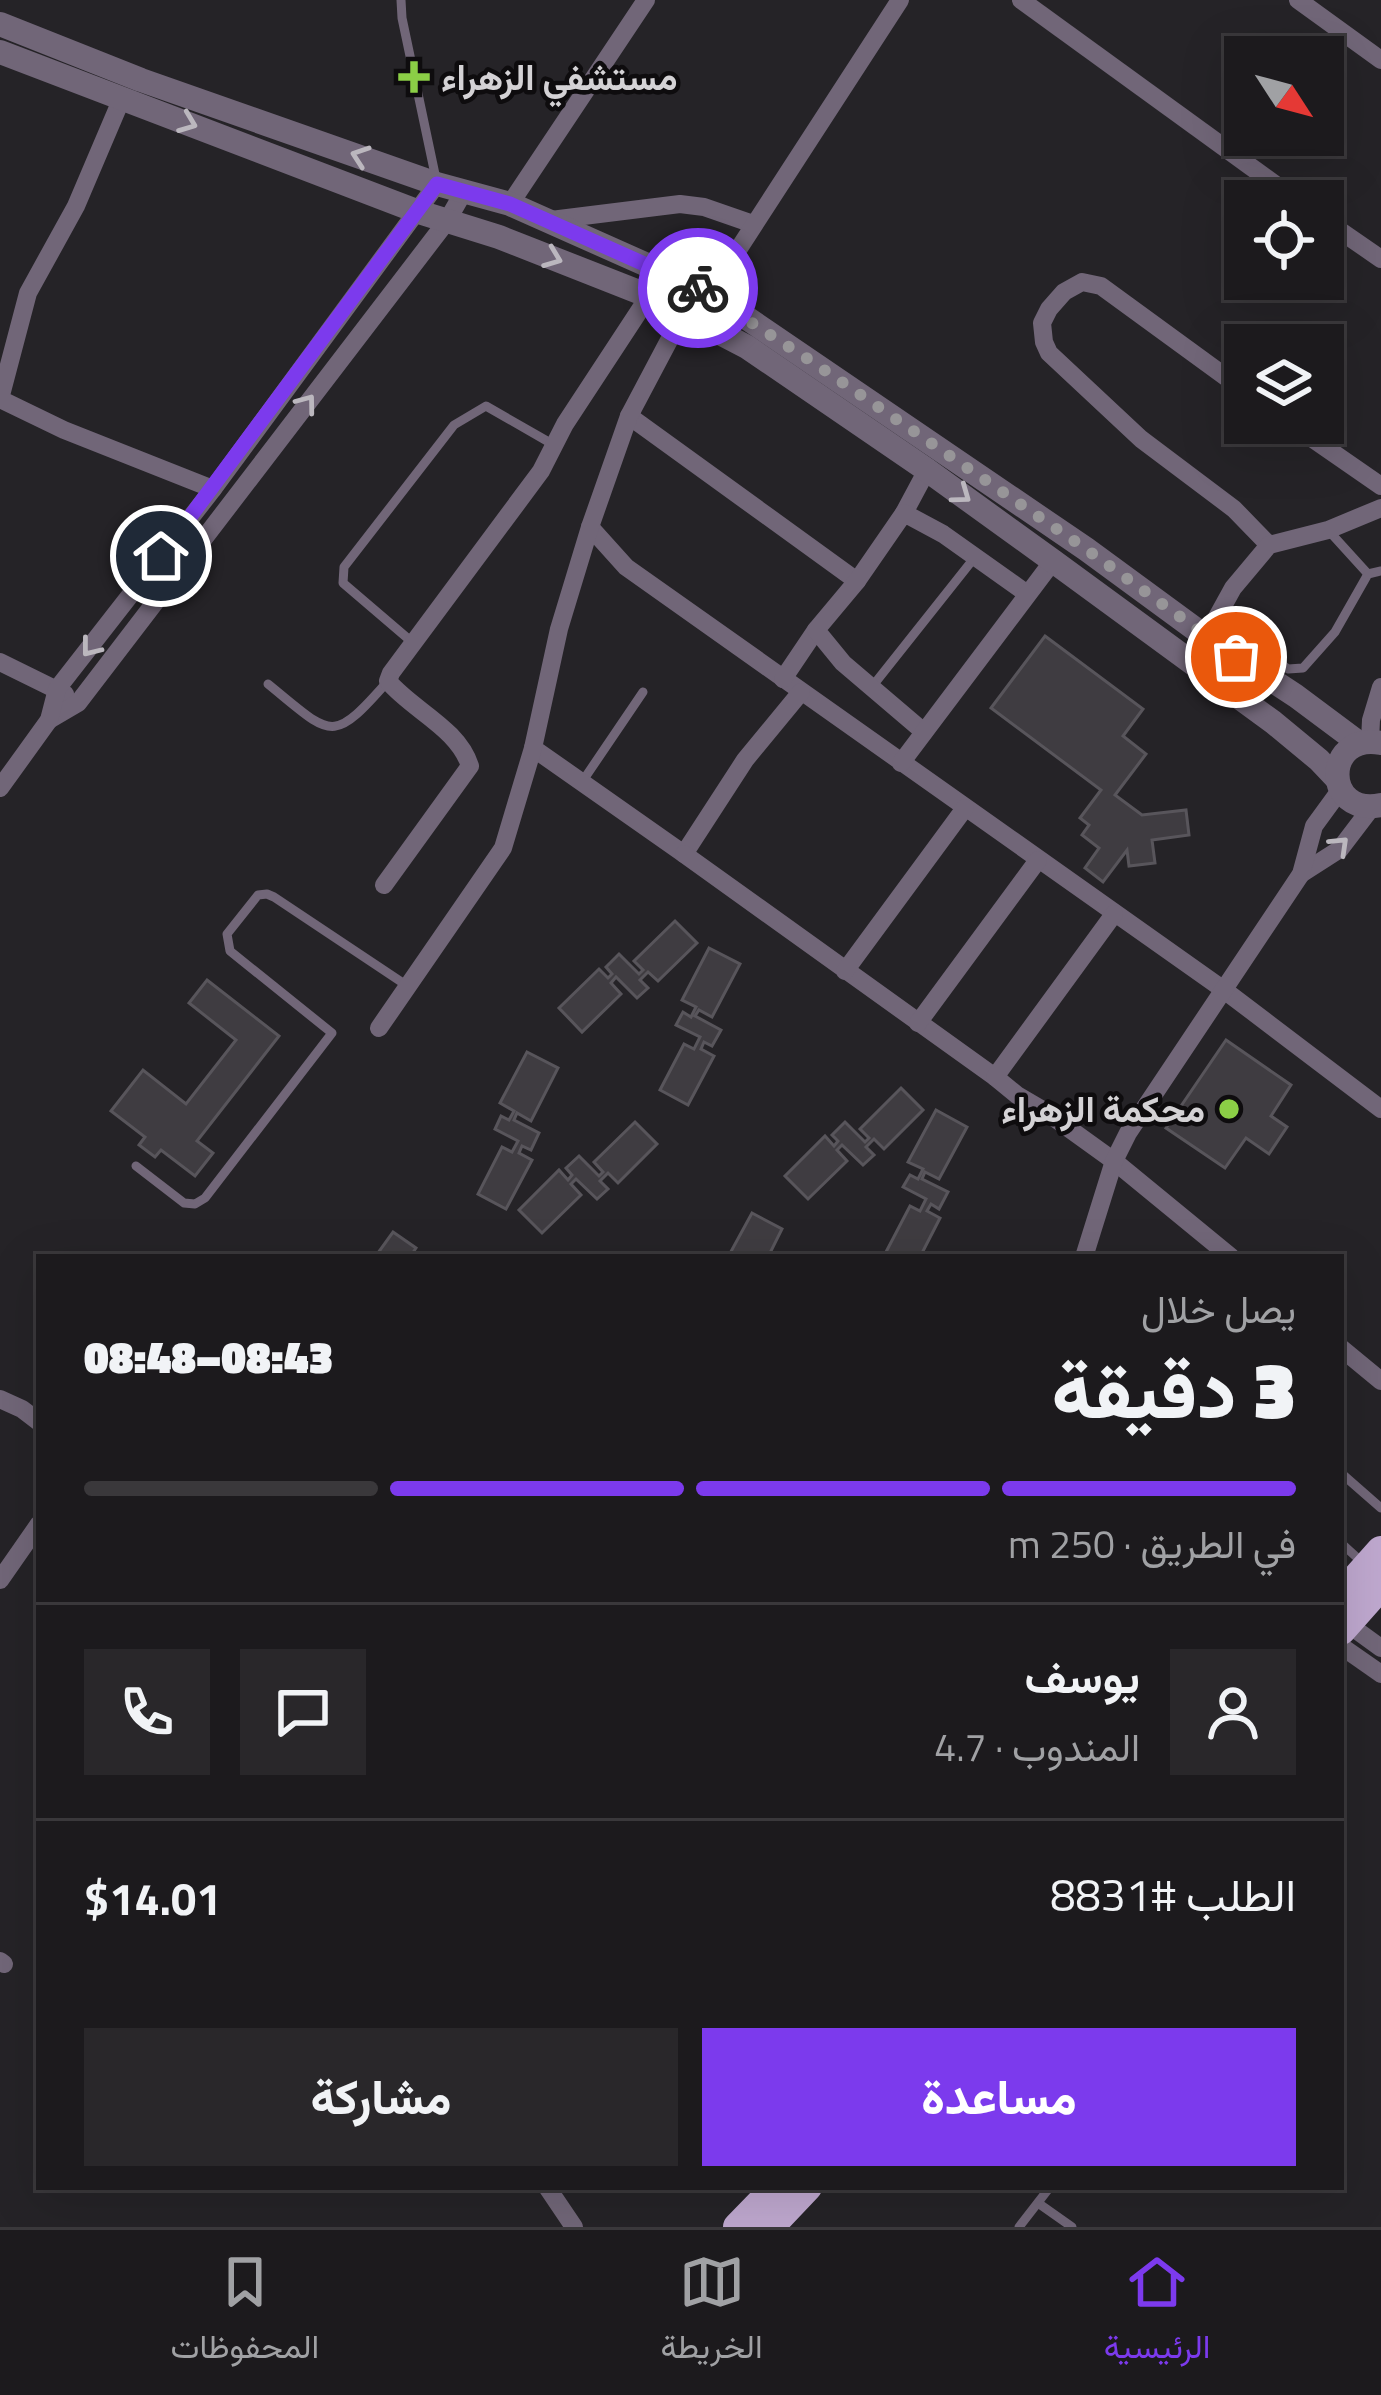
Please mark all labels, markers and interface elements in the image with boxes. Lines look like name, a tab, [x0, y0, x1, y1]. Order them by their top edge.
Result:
north arrow	[1224, 36, 1344, 156]
map controls	[1224, 36, 1344, 444]
place label: مستشفي الزهراء	[441, 49, 677, 107]
marker: مستشفي الزهراء	[398, 61, 430, 93]
one-way arrow	[176, 109, 197, 134]
one-way arrow	[351, 146, 372, 170]
button: locate	[1224, 180, 1344, 300]
courier	[638, 228, 758, 348]
one-way arrow	[542, 244, 563, 269]
icon: bike	[665, 255, 731, 321]
button: layers	[1224, 324, 1344, 444]
one-way arrow	[293, 395, 314, 417]
one-way arrow	[949, 480, 970, 502]
pin	[110, 505, 212, 607]
icon: home	[128, 523, 194, 589]
pin	[1185, 606, 1287, 708]
icon: bag	[1203, 624, 1269, 690]
one-way arrow	[82, 634, 104, 656]
one-way arrow	[1326, 837, 1348, 859]
place label: محكمة الزهراء	[1001, 1081, 1205, 1136]
marker: محكمة الزهراء	[1216, 1096, 1242, 1122]
text: يصل خلال	[1141, 1279, 1296, 1338]
text: 08:43–08:48	[84, 1322, 333, 1390]
text: 3 دقيقة	[1052, 1330, 1296, 1448]
text: في الطريق · 250 m	[1008, 1514, 1296, 1573]
text: يوسف	[1025, 1642, 1140, 1710]
button: phone	[84, 1649, 210, 1775]
button: chat	[240, 1649, 366, 1775]
button: person	[1170, 1649, 1296, 1775]
text: المندوب · 4.7	[934, 1717, 1140, 1776]
text: الطلب #8831	[1050, 1860, 1296, 1928]
text: $14.01	[84, 1864, 222, 1932]
button: مشاركة	[84, 2028, 678, 2166]
button: مساعدة	[702, 2028, 1296, 2166]
tab: المحفوظات	[171, 2249, 319, 2376]
tab: الخريطة	[660, 2249, 763, 2376]
tab: الرئيسية	[1104, 2249, 1210, 2376]

